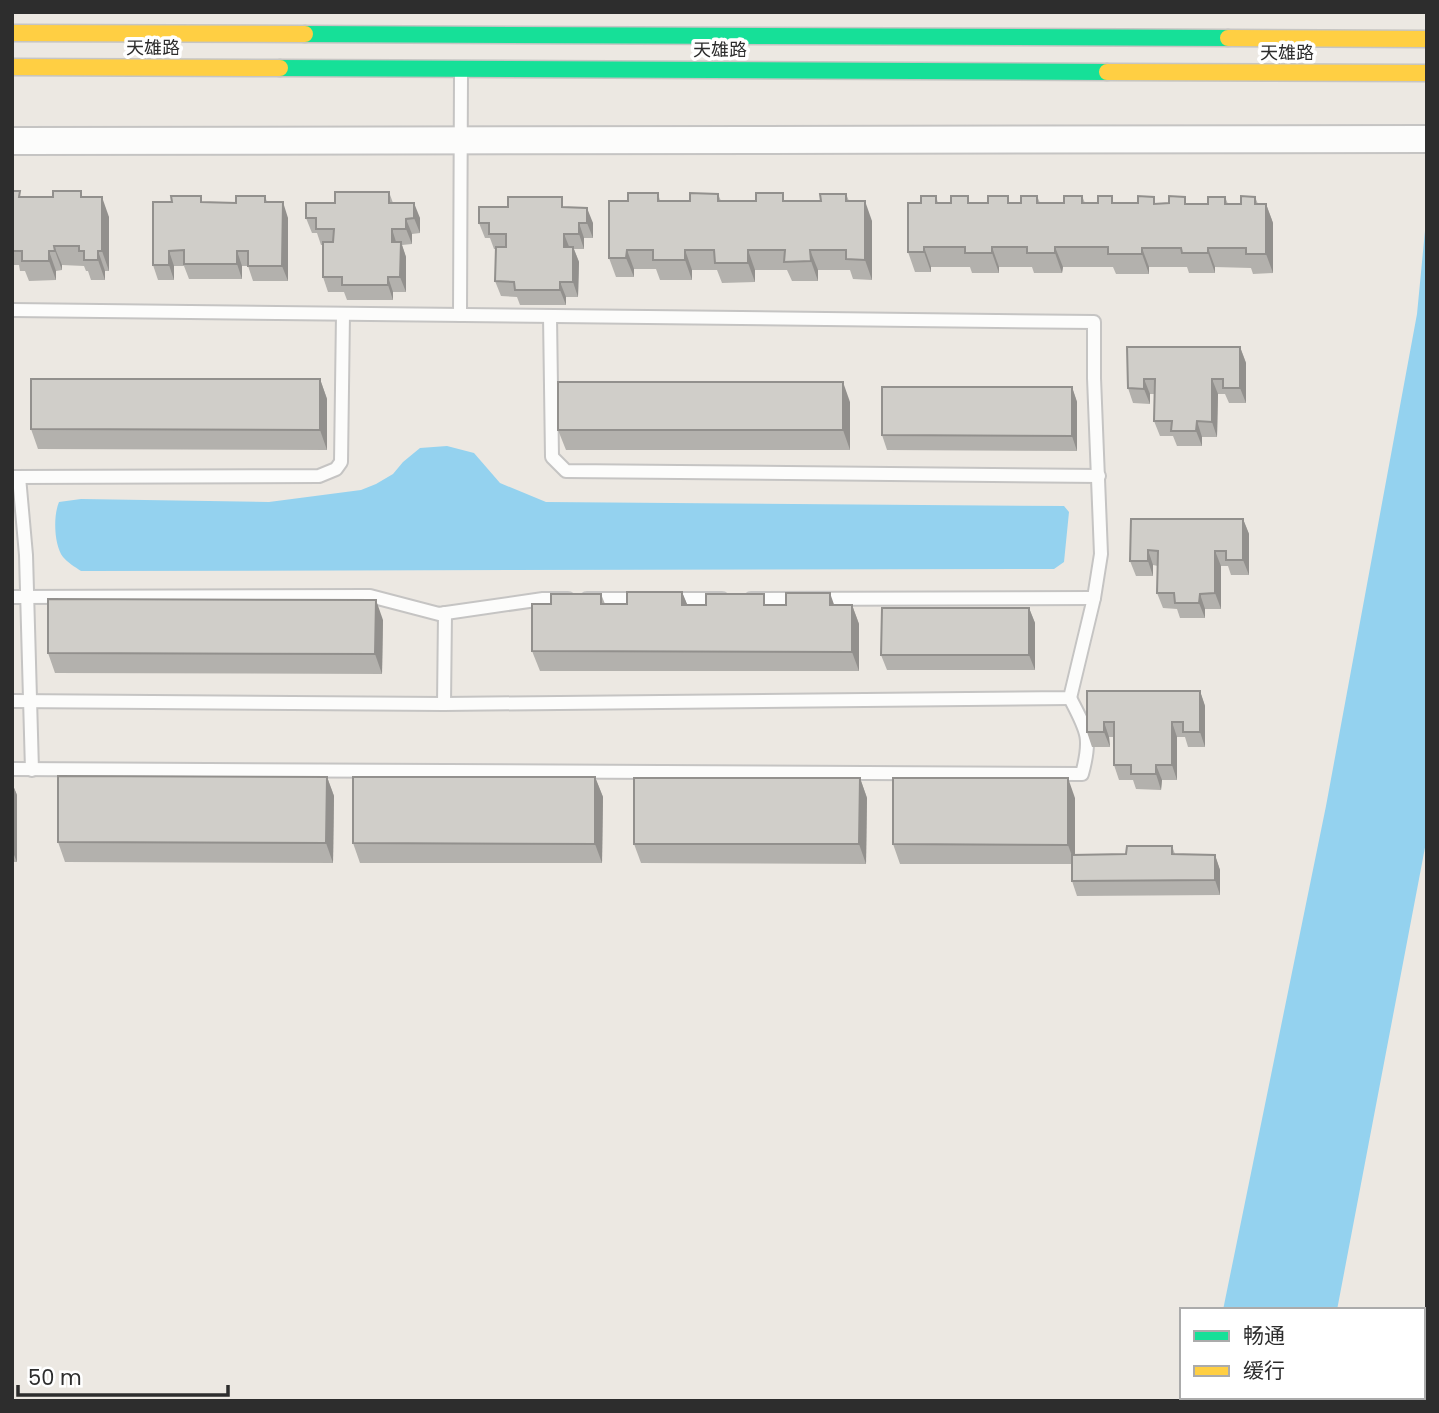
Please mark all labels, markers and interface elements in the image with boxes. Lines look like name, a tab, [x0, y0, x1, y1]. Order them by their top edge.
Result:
street label: 天雄路	[126, 35, 180, 60]
street label: 天雄路	[693, 37, 747, 62]
street label: 天雄路	[1260, 40, 1314, 65]
legend	[1180, 1308, 1425, 1399]
text: 畅通	[1243, 1321, 1285, 1350]
scale bar	[18, 1354, 228, 1398]
text: 缓行	[1243, 1356, 1285, 1385]
text: 50 m	[28, 1363, 82, 1392]

